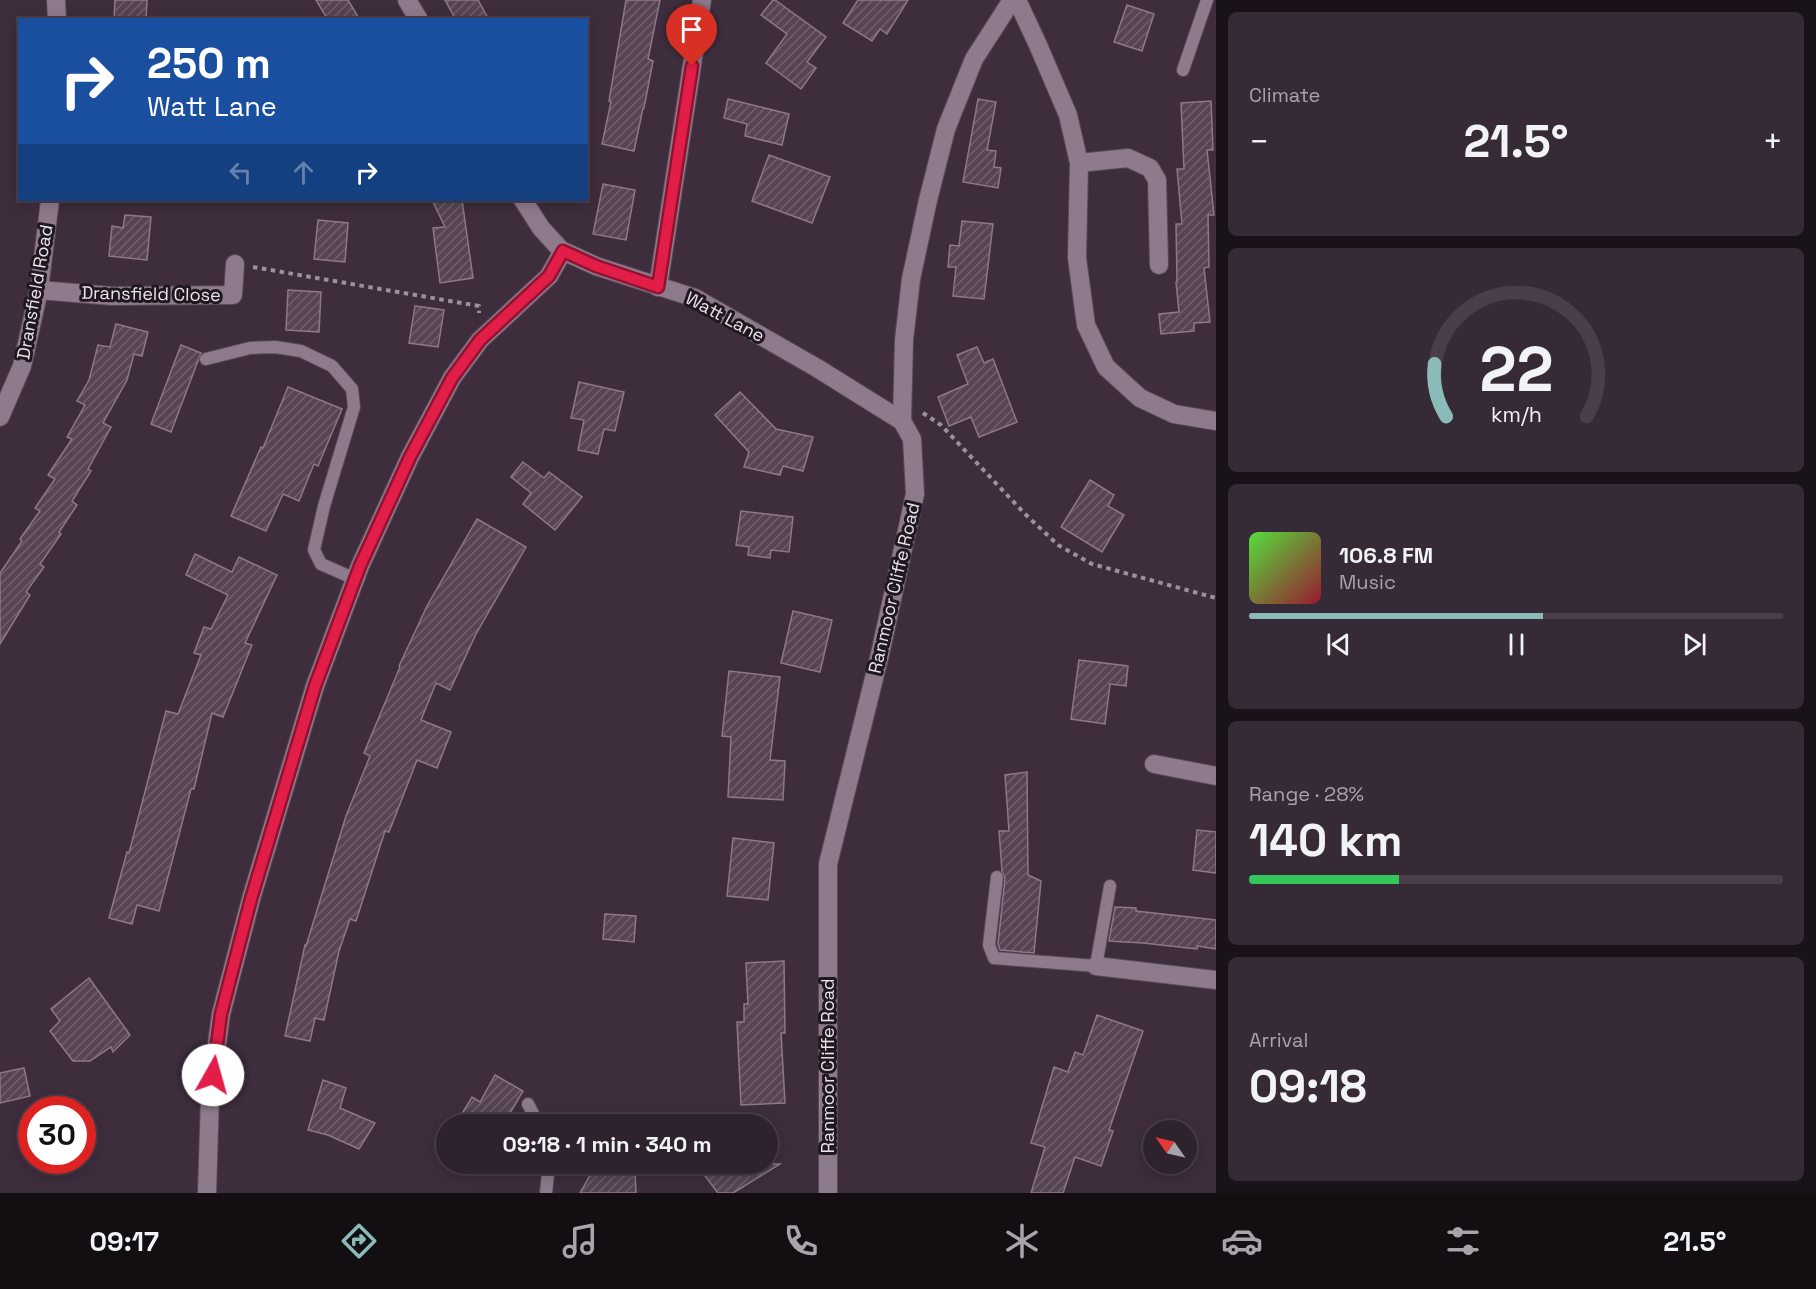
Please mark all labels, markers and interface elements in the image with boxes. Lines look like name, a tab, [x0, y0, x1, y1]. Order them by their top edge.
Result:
pin	[666, 4, 717, 66]
icon: arrive	[675, 13, 708, 46]
text: 250 m	[147, 37, 271, 90]
icon: right	[48, 42, 126, 120]
text: Climate	[1249, 82, 1320, 108]
text: Watt Lane	[147, 89, 277, 124]
text: 21.5°	[1463, 113, 1569, 170]
text: −	[1249, 121, 1269, 163]
text: +	[1763, 121, 1783, 163]
icon: left	[224, 156, 257, 189]
icon: ahead	[287, 156, 320, 189]
icon: right	[350, 156, 383, 189]
street label: Dransfield Road	[11, 223, 58, 361]
street label: Dransfield Close	[81, 281, 221, 306]
street label: Watt Lane	[682, 286, 769, 347]
text: 22	[1479, 330, 1553, 409]
text: km/h	[1490, 402, 1542, 429]
street label: Ranmoor Cliffe Road	[863, 500, 924, 676]
text: 106.8 FM	[1339, 541, 1433, 569]
text: Music	[1339, 569, 1396, 595]
icon: previous	[1322, 628, 1355, 661]
icon: pause	[1500, 628, 1533, 661]
icon: next	[1678, 628, 1711, 661]
text: Range · 28%	[1249, 781, 1364, 807]
text: 140 km	[1249, 812, 1402, 869]
street label: Ranmoor Cliffe Road	[816, 978, 839, 1154]
text: Arrival	[1249, 1027, 1308, 1053]
position arrow	[181, 1043, 245, 1107]
text: 09:18	[1249, 1058, 1367, 1115]
speed limit sign: 30	[18, 1096, 96, 1174]
north arrow	[1143, 1120, 1197, 1174]
map controls	[1143, 1120, 1197, 1174]
text: 09:18 · 1 min · 340 m	[502, 1130, 712, 1158]
icon: directions	[338, 1220, 380, 1262]
icon: music	[559, 1220, 601, 1262]
icon: phone	[780, 1220, 822, 1262]
icon: climate	[1001, 1220, 1043, 1262]
icon: car	[1221, 1220, 1263, 1262]
icon: filters	[1442, 1220, 1484, 1262]
text: 09:17	[89, 1224, 159, 1259]
text: 21.5°	[1663, 1224, 1726, 1259]

